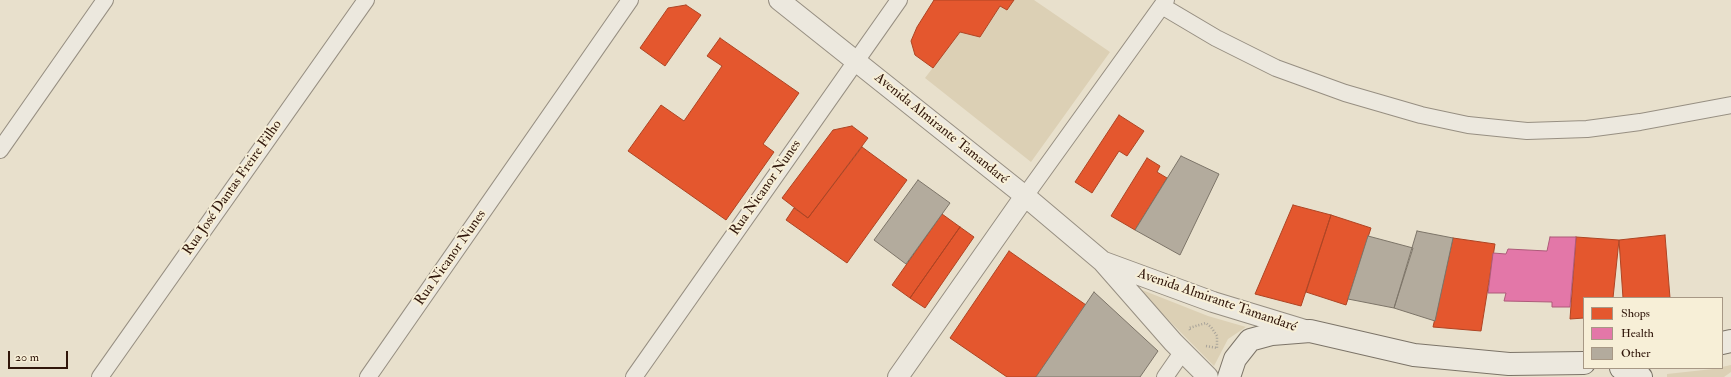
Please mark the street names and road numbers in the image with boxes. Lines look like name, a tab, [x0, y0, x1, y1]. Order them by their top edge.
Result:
street label: Avenida Almirante Tamandaré	[871, 70, 1011, 188]
street label: Rua José Dantas Freire Filho	[180, 117, 286, 259]
street label: Rua Nicanor Nunes	[727, 137, 805, 239]
street label: Rua Nicanor Nunes	[412, 207, 490, 309]
street label: Avenida Almirante Tamandaré	[1135, 266, 1299, 336]

